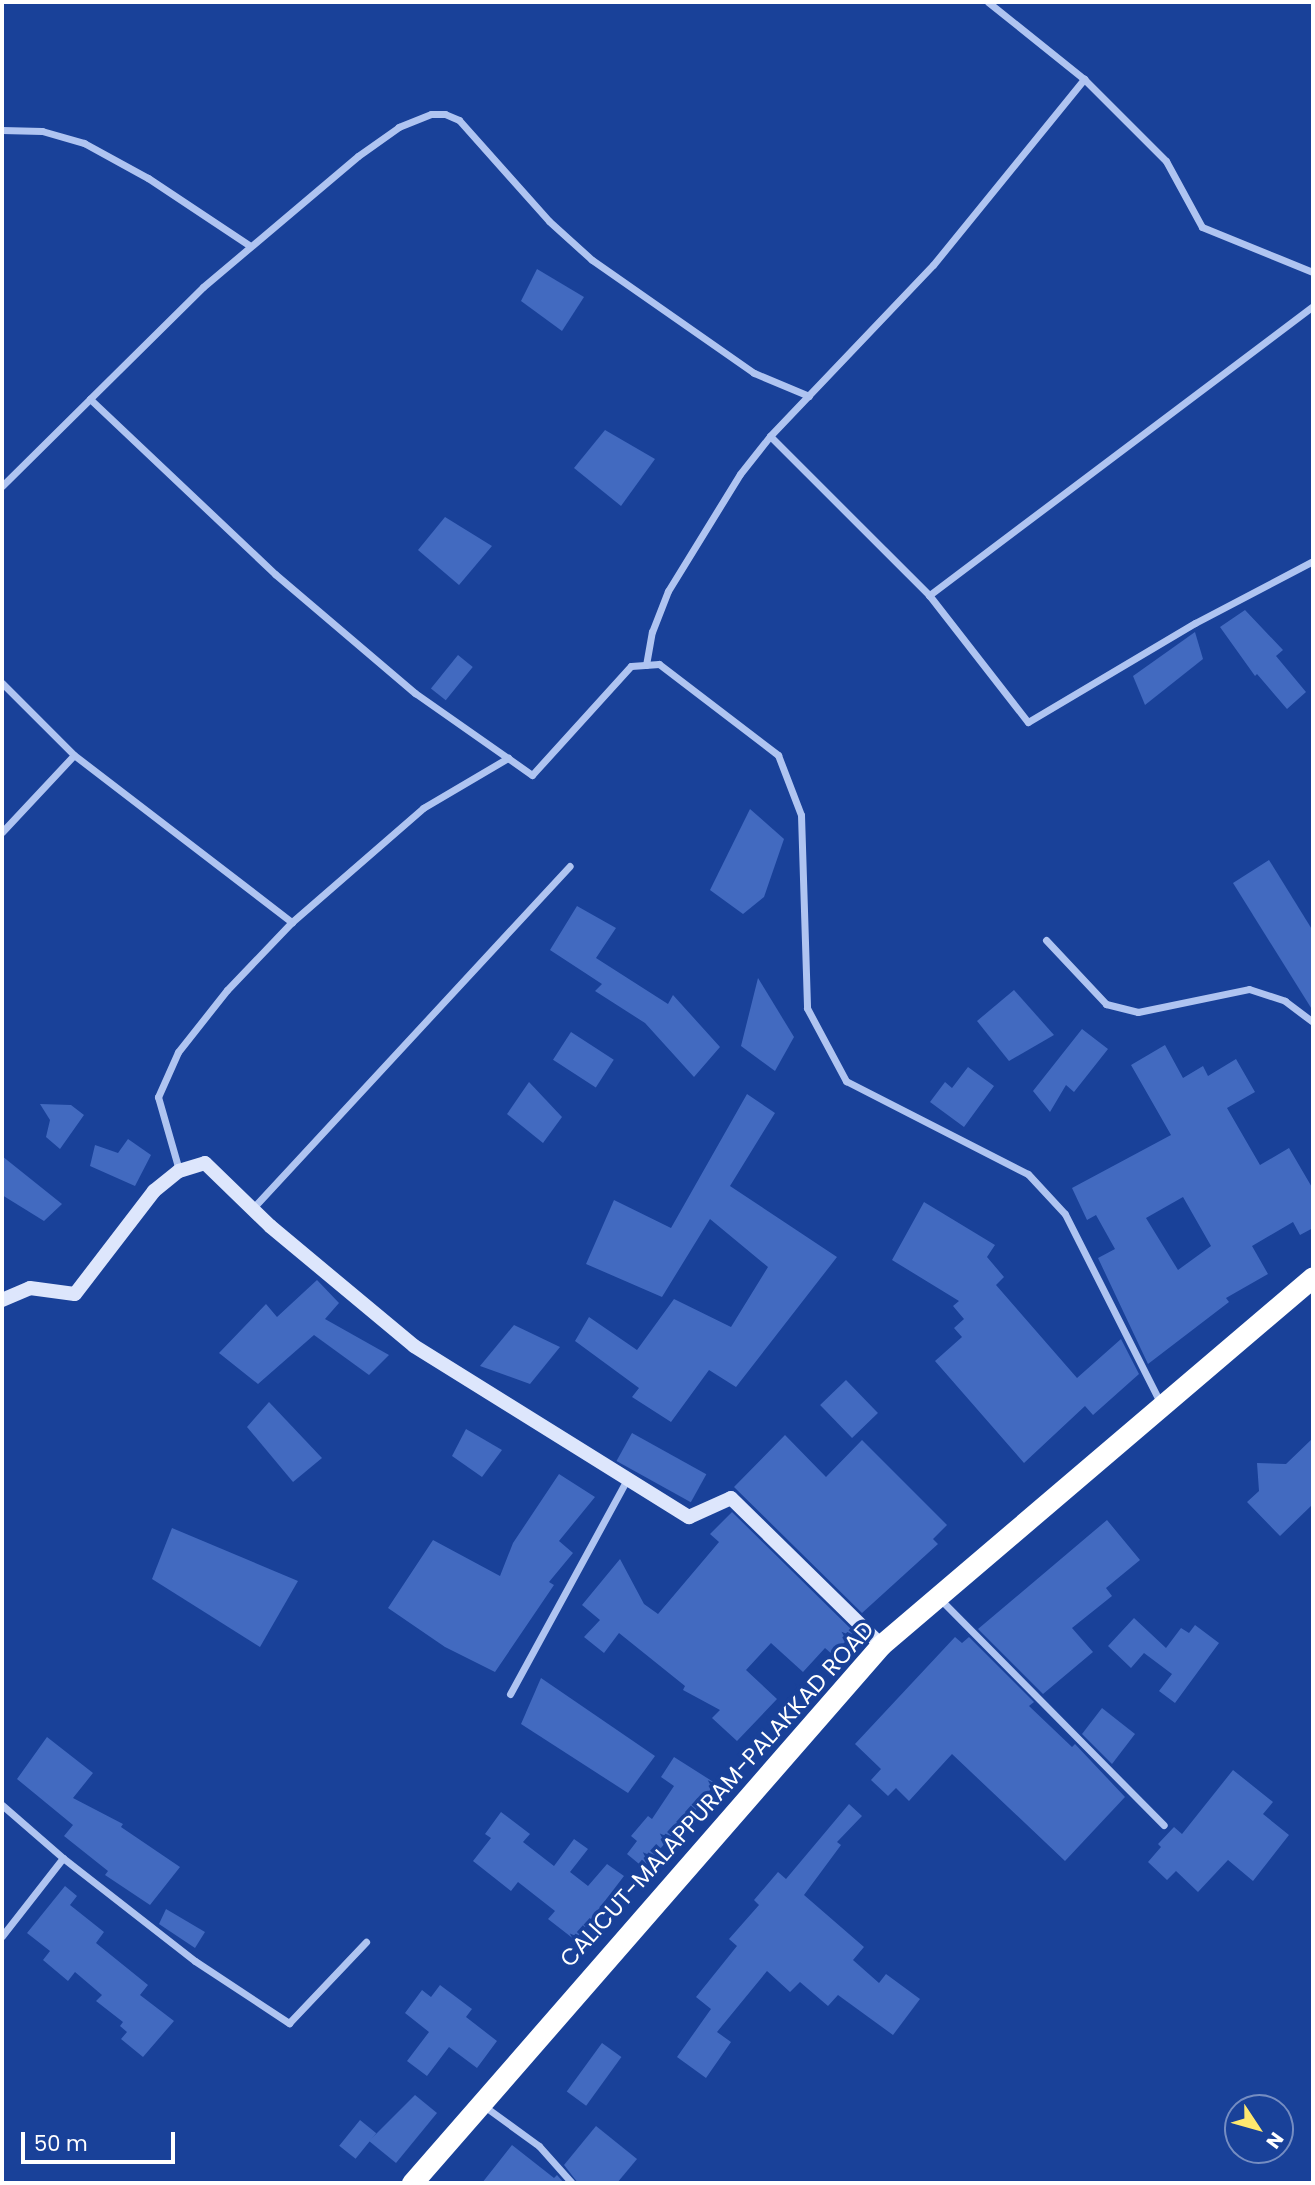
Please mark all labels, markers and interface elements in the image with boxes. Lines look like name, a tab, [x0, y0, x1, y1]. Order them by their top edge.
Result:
street label: CALICUT-MALAPPURAM-PALAKKAD ROAD	[554, 1615, 880, 1973]
north arrow	[1224, 2094, 1294, 2164]
scale bar	[24, 2118, 178, 2162]
text: N	[1260, 2127, 1290, 2154]
text: 50 m	[34, 2129, 88, 2158]

